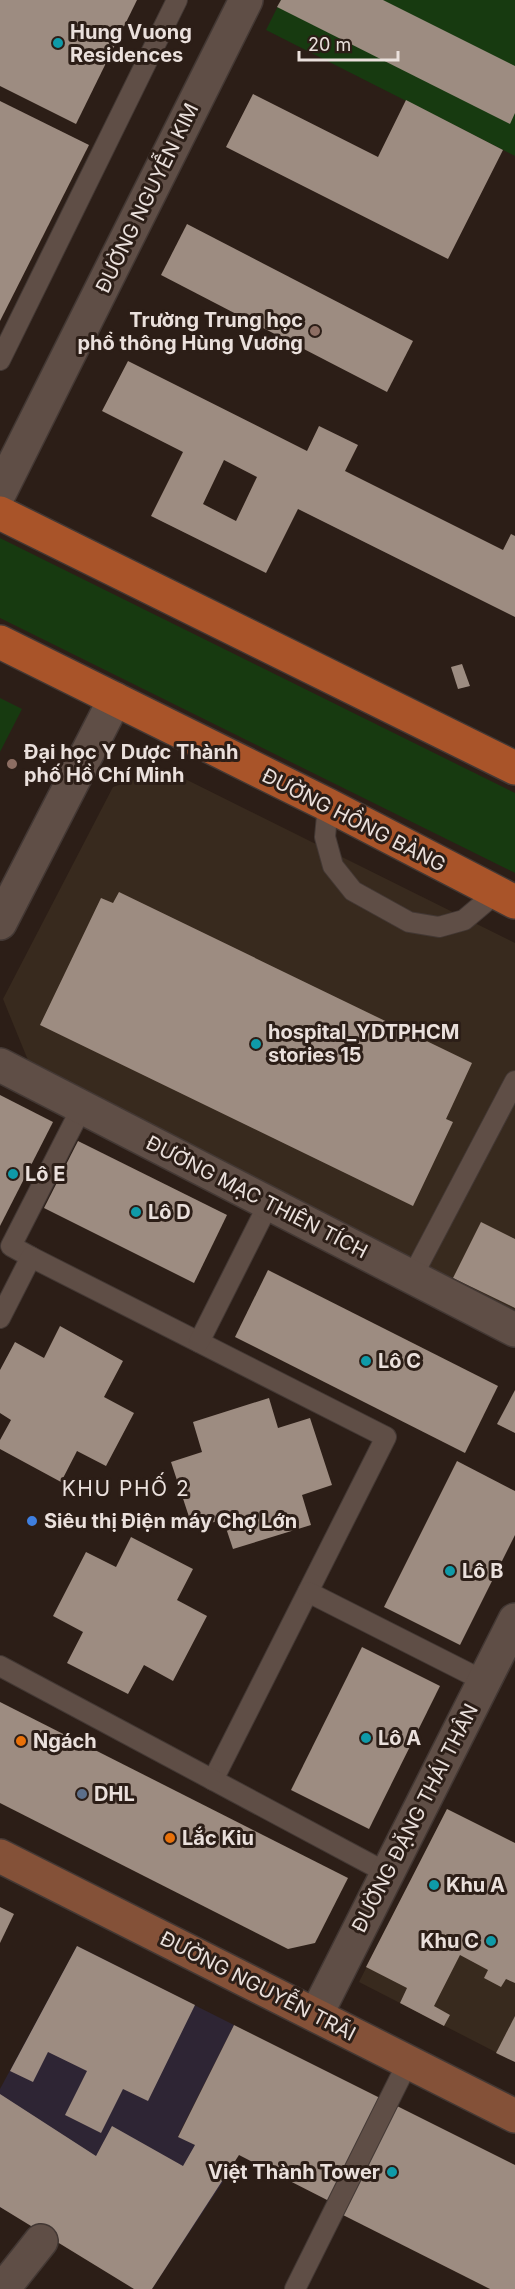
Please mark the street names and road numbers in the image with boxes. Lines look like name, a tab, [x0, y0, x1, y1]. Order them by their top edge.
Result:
street label: ĐƯỜNG NGUYỄN KIM	[87, 97, 203, 297]
street label: ĐƯỜNG HỒNG BÀNG	[258, 760, 452, 877]
street label: ĐƯỜNG MẠC THIÊN TÍCH	[142, 1130, 372, 1263]
street label: ĐƯỜNG ĐẶNG THÁI THÂN	[346, 1699, 483, 1936]
street label: ĐƯỜNG NGUYỄN TRÃI	[156, 1923, 362, 2046]

